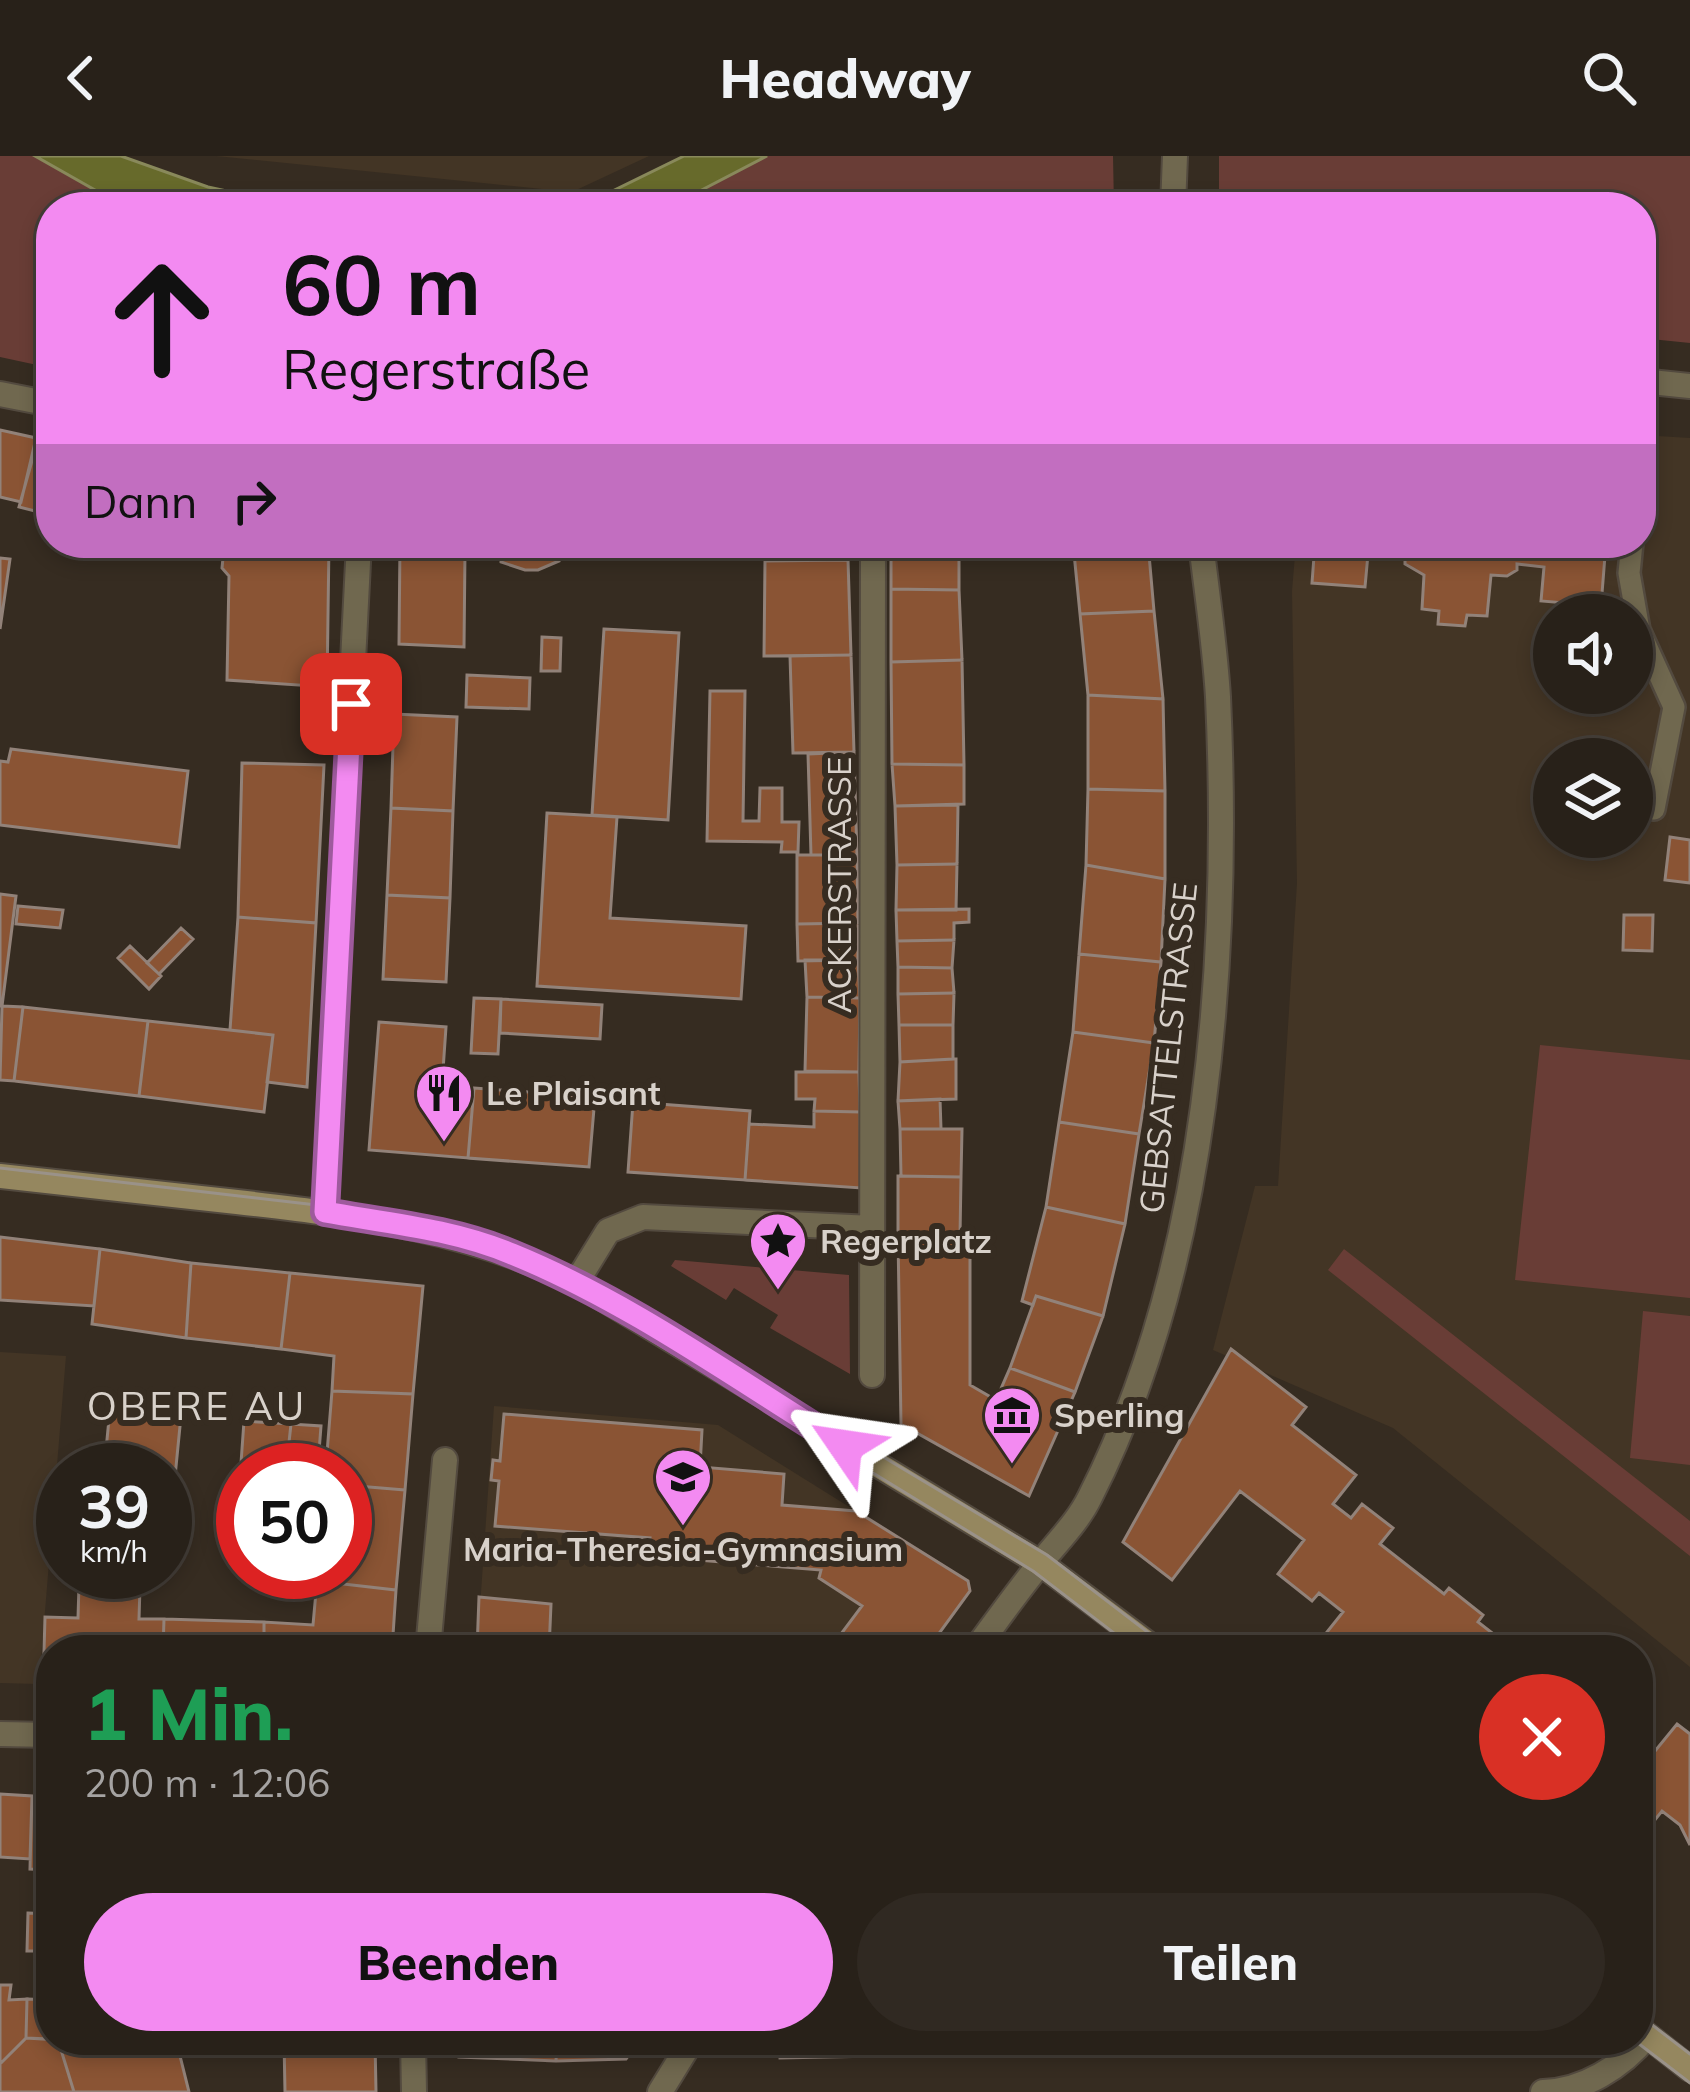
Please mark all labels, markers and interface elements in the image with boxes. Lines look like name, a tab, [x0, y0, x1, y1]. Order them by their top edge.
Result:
text: Headway	[719, 44, 971, 112]
icon: back	[48, 45, 114, 111]
icon: search	[1576, 45, 1642, 111]
text: 60 m	[282, 231, 481, 336]
icon: ahead	[84, 240, 240, 396]
text: Regerstraße	[282, 335, 590, 403]
icon: right	[221, 468, 287, 534]
text: Dann	[84, 473, 197, 529]
map controls	[1533, 594, 1653, 858]
button: sound	[1533, 594, 1653, 714]
pin	[300, 653, 402, 755]
icon: arrive	[318, 671, 384, 737]
button: layers	[1533, 738, 1653, 858]
street label: ACKERSTRASSE	[818, 757, 859, 1013]
street label: GEBSATTELSTRASSE	[1130, 881, 1205, 1215]
restaurant icon: Le Plaisant	[413, 1062, 475, 1144]
place label: Le Plaisant	[486, 1072, 661, 1113]
place icon: Regerplatz	[747, 1210, 809, 1292]
place label: Regerplatz	[820, 1220, 992, 1261]
district label: OBERE AU	[87, 1381, 307, 1430]
position arrow	[782, 1383, 908, 1509]
museum icon: Sperling	[981, 1384, 1043, 1466]
place label: Sperling	[1054, 1394, 1184, 1435]
speed limit sign: 50	[216, 1443, 372, 1599]
school or university icon: Maria-Theresia-Gymnasium	[652, 1446, 714, 1528]
text: 39	[78, 1468, 150, 1543]
place label: Maria-Theresia-Gymnasium	[463, 1528, 903, 1569]
text: km/h	[80, 1532, 148, 1570]
text: 1 Min.	[84, 1668, 293, 1758]
button: close	[1479, 1674, 1605, 1800]
text: 200 m · 12:06	[84, 1758, 330, 1807]
button: Beenden	[84, 1893, 833, 2031]
button: Teilen	[857, 1893, 1605, 2031]

